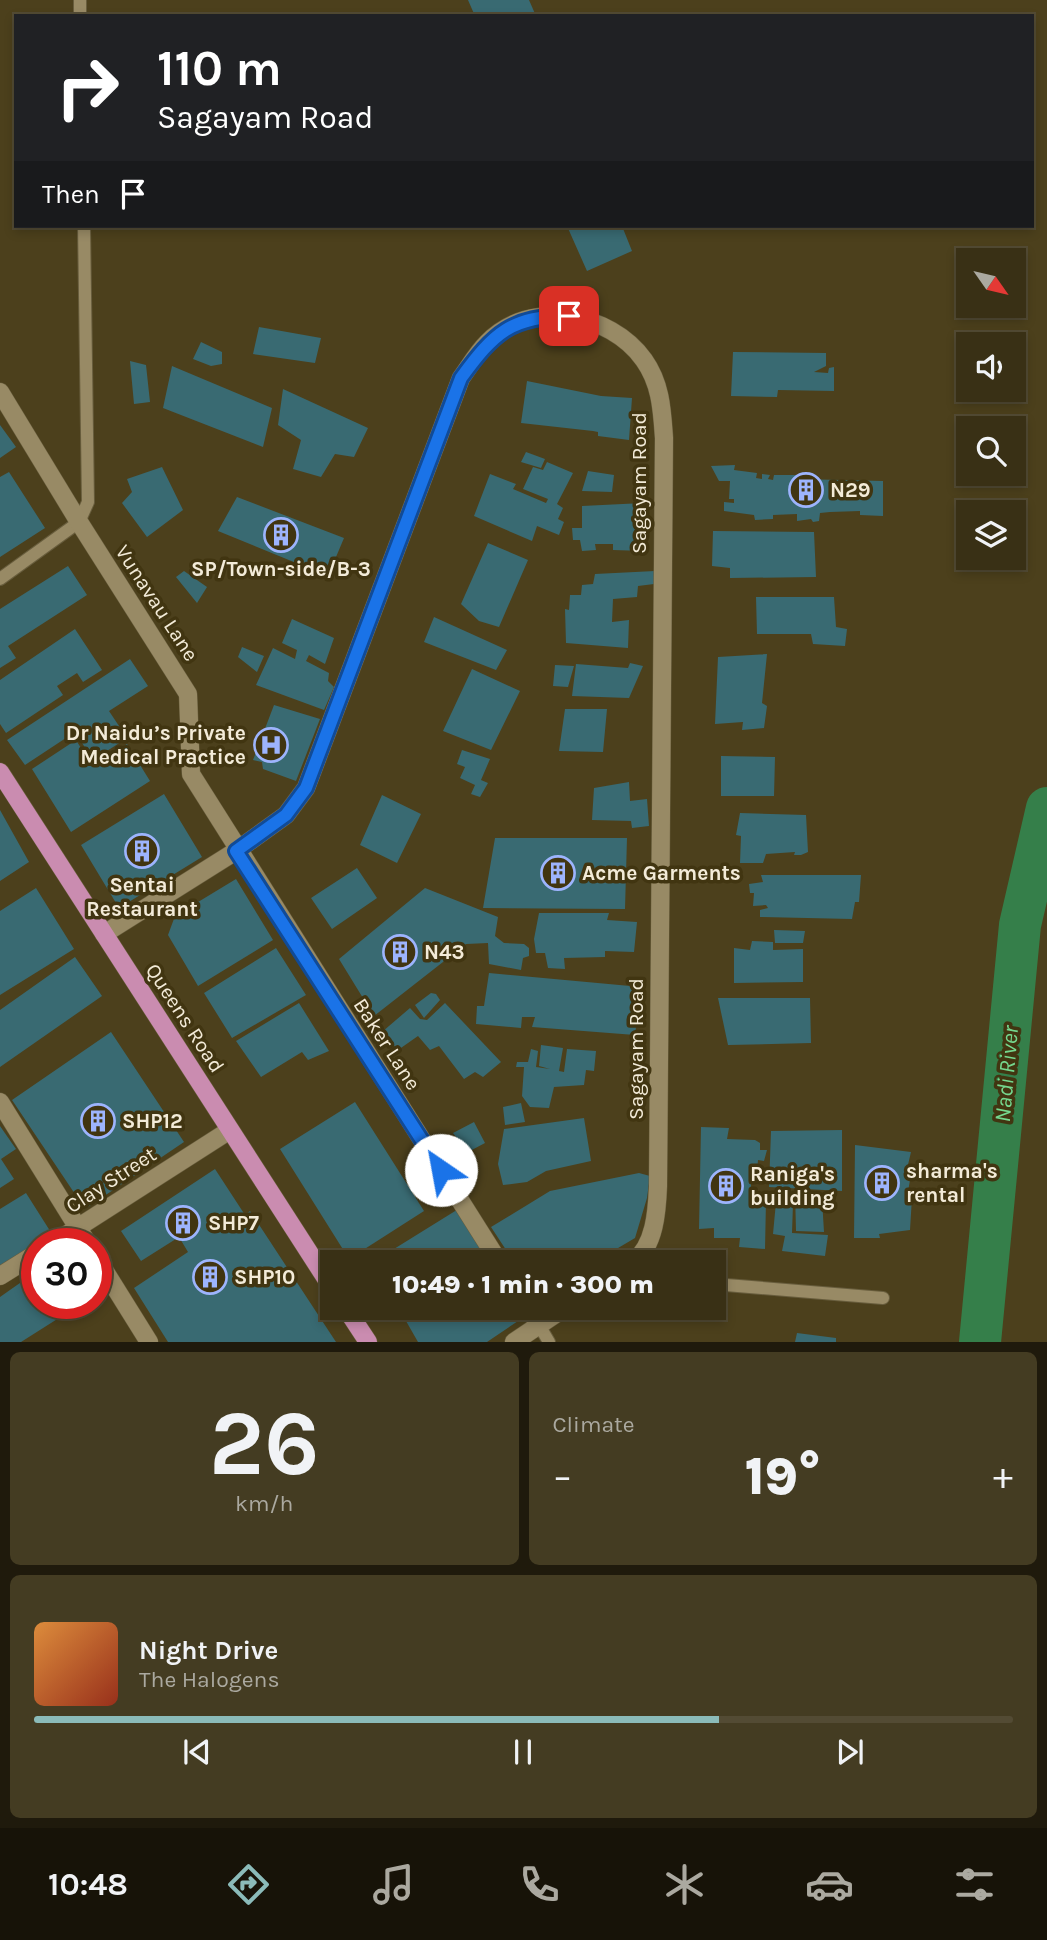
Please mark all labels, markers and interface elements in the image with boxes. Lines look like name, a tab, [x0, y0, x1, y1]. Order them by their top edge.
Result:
text: 110 m	[157, 40, 282, 97]
icon: right	[42, 42, 133, 133]
text: Sagayam Road	[157, 99, 373, 136]
icon: arrive	[114, 175, 152, 213]
text: Then	[42, 179, 100, 210]
north arrow	[956, 248, 1026, 318]
map controls	[956, 248, 1026, 570]
pin	[539, 286, 599, 346]
icon: arrive	[550, 297, 588, 335]
button: sound	[956, 332, 1026, 402]
street label: Sagayam Road	[627, 412, 651, 554]
button: search	[956, 416, 1026, 486]
building icon: N29	[787, 471, 825, 509]
place label: N29	[830, 478, 871, 502]
button: layers	[956, 500, 1026, 570]
building icon: SP/Town-side/B-3	[262, 516, 300, 554]
street label: Vunavau Lane	[111, 541, 203, 665]
place label: SP/Town-side/B-3	[191, 557, 371, 581]
place label: Dr Naidu’s Private Medical Practice	[66, 721, 246, 769]
hospital icon: Dr Naidu’s Private Medical Practice	[252, 726, 290, 764]
building icon: Sentai Restaurant	[123, 832, 161, 870]
building icon: Acme Garments	[539, 854, 577, 892]
place label: Acme Garments	[582, 861, 741, 885]
place label: Sentai Restaurant	[86, 873, 198, 921]
building icon: N43	[381, 933, 419, 971]
place label: N43	[424, 940, 465, 964]
street label: Queens Road	[141, 959, 229, 1077]
street label: Sagayam Road	[624, 978, 648, 1120]
street label: Baker Lane	[348, 994, 426, 1094]
water label: Nadi River	[989, 1023, 1024, 1124]
building icon: SHP12	[79, 1102, 117, 1140]
place label: SHP12	[122, 1109, 183, 1133]
position arrow	[404, 1133, 478, 1207]
street label: Clay Street	[61, 1142, 161, 1218]
place label: sharma's rental	[906, 1159, 998, 1207]
place label: Raniga's building	[750, 1162, 835, 1210]
building icon: sharma's rental	[863, 1164, 901, 1202]
building icon: Raniga's building	[707, 1167, 745, 1205]
building icon: SHP7	[164, 1204, 202, 1242]
place label: SHP7	[208, 1211, 259, 1235]
speed limit sign: 30	[21, 1228, 112, 1319]
building icon: SHP10	[191, 1258, 229, 1296]
place label: SHP10	[234, 1265, 295, 1289]
text: 10:49 · 1 min · 300 m	[392, 1269, 654, 1300]
text: 26	[209, 1391, 319, 1497]
text: Climate	[553, 1411, 635, 1438]
text: 19°	[745, 1446, 821, 1507]
text: −	[553, 1454, 572, 1499]
text: +	[993, 1454, 1013, 1499]
text: km/h	[235, 1490, 293, 1517]
text: Night Drive	[139, 1635, 278, 1666]
text: The Halogens	[139, 1666, 279, 1693]
icon: previous	[178, 1733, 216, 1771]
icon: pause	[504, 1733, 542, 1771]
icon: next	[831, 1733, 869, 1771]
icon: directions	[224, 1860, 273, 1909]
icon: music	[369, 1860, 418, 1909]
icon: phone	[515, 1860, 564, 1909]
icon: climate	[660, 1860, 709, 1909]
icon: car	[805, 1860, 854, 1909]
icon: filters	[950, 1860, 999, 1909]
text: 10:48	[48, 1866, 128, 1903]

